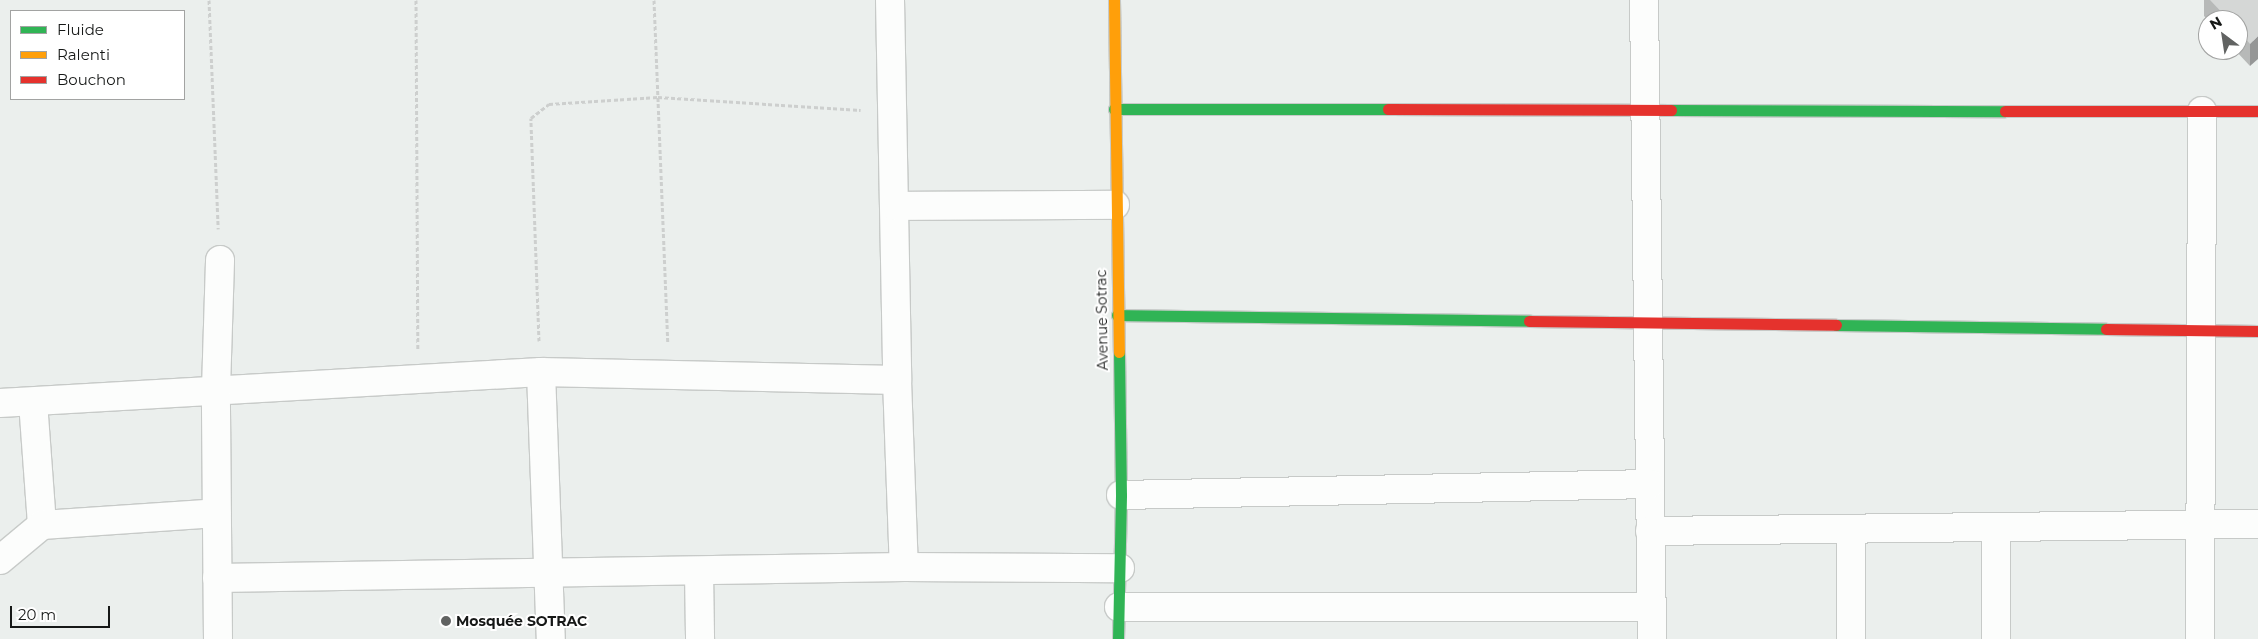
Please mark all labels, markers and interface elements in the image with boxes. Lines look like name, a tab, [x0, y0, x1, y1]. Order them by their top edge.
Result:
legend	[10, 10, 185, 100]
north arrow	[2198, 10, 2248, 60]
text: N	[2206, 12, 2225, 34]
text: Fluide	[57, 20, 104, 39]
text: Ralenti	[57, 45, 110, 64]
text: Bouchon	[57, 70, 126, 89]
street label: Avenue Sotrac	[1093, 269, 1111, 371]
scale bar	[12, 596, 112, 628]
text: 20 m	[18, 605, 56, 624]
place label: Mosquée SOTRAC	[456, 613, 587, 629]
marker: Mosquée SOTRAC	[440, 615, 452, 627]

